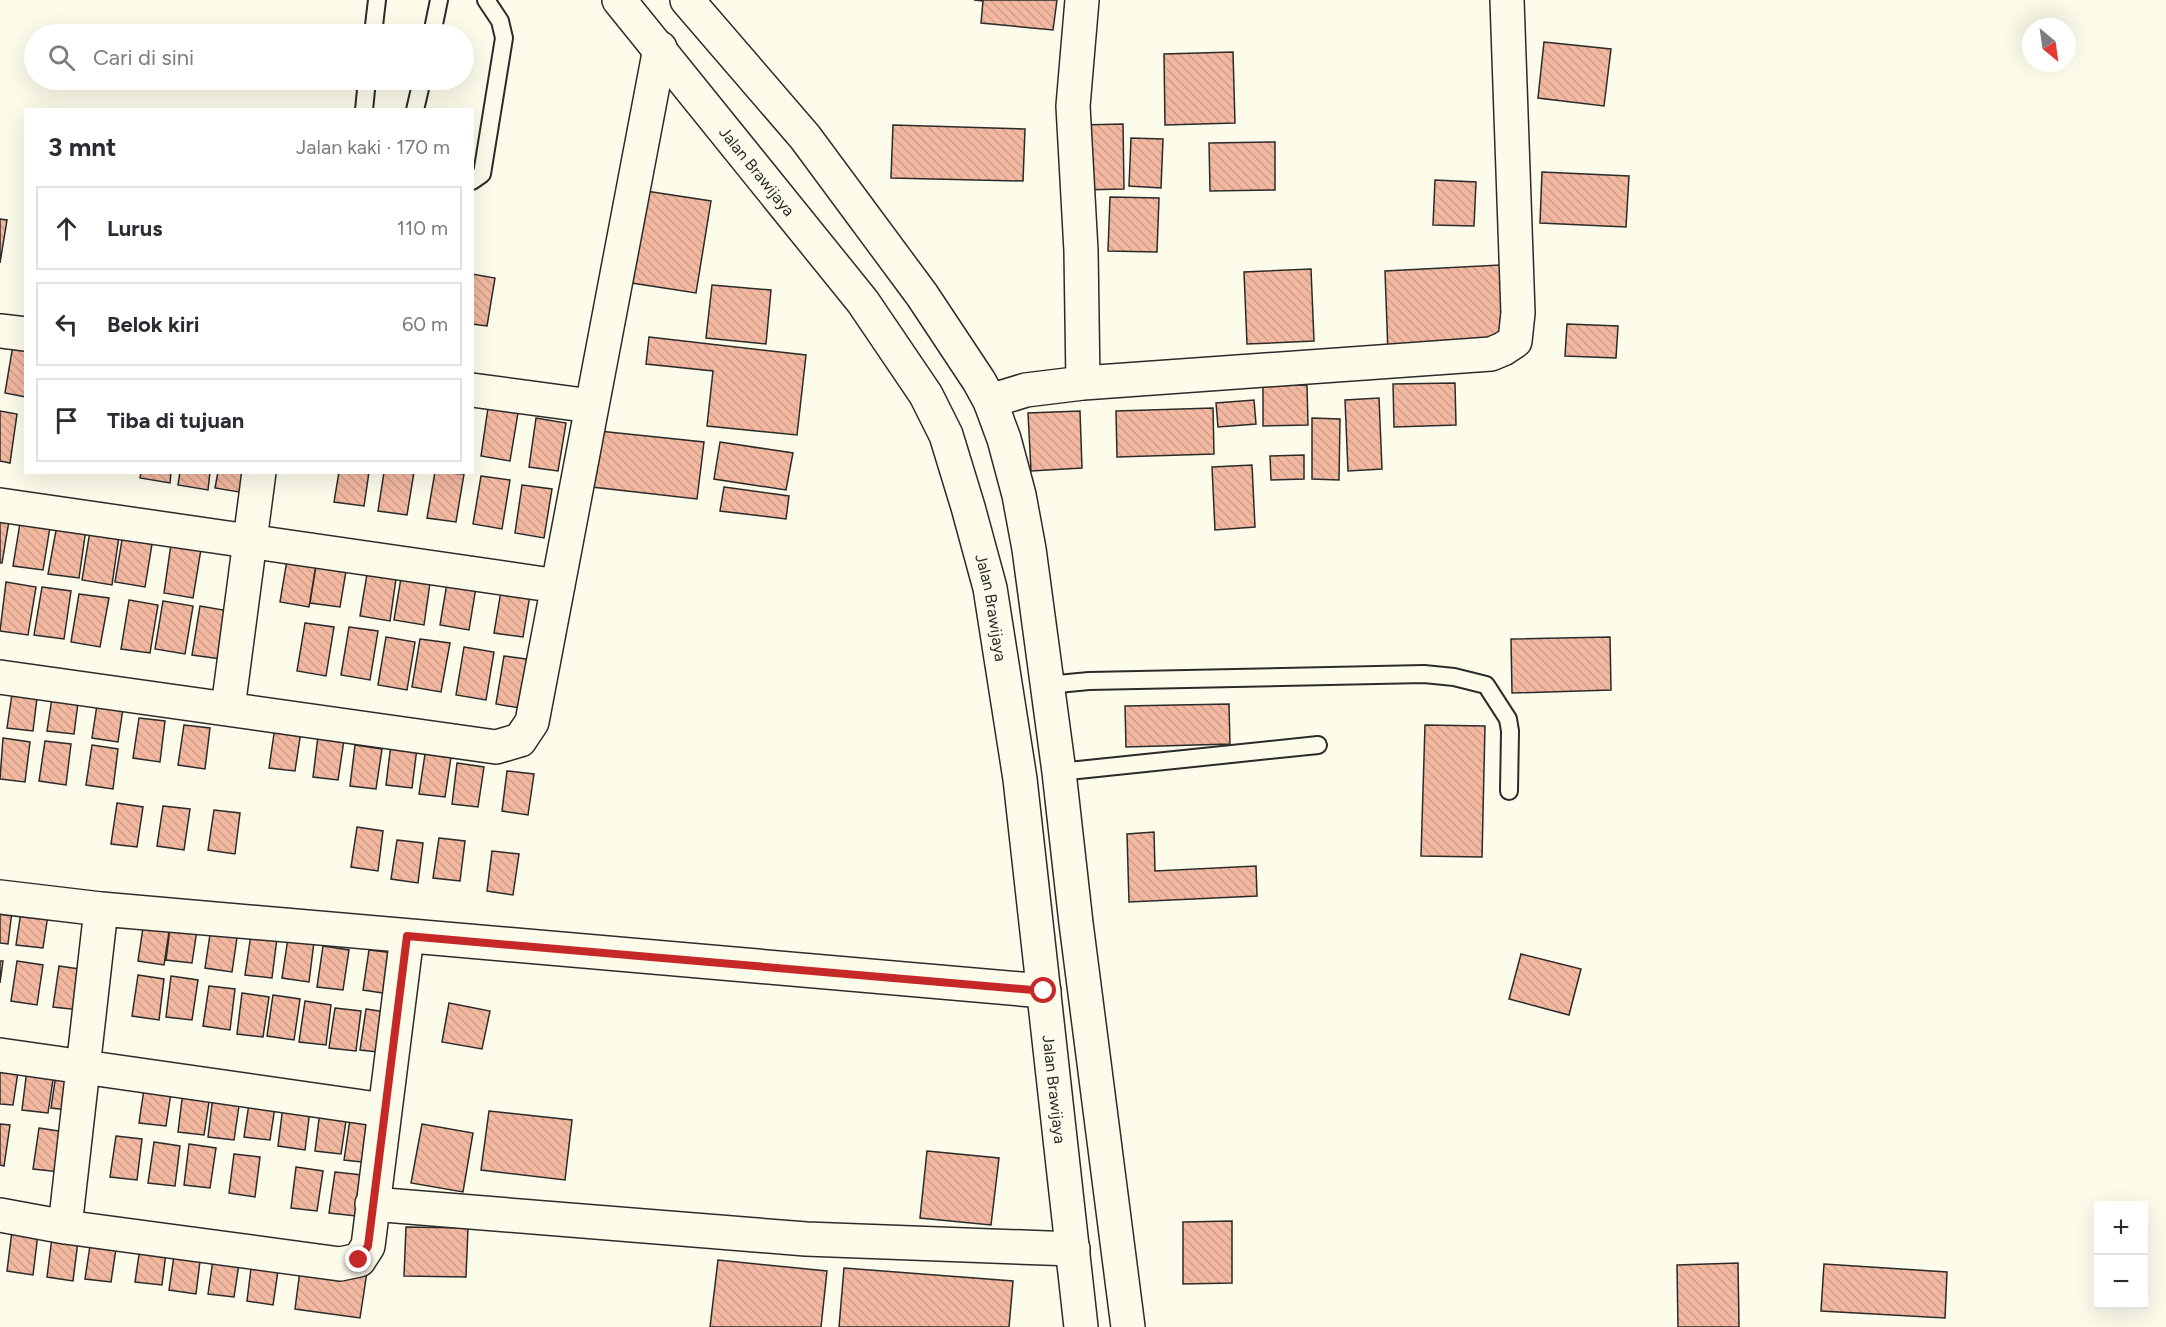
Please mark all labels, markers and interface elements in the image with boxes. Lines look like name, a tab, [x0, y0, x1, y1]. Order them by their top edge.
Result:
north arrow	[2022, 18, 2076, 72]
search box	[24, 24, 474, 90]
icon: search	[45, 41, 78, 74]
text: Cari di sini	[93, 44, 194, 71]
street label: Jalan Brawijaya	[716, 123, 799, 220]
text: 3 mnt	[48, 131, 117, 163]
text: Jalan kaki · 170 m	[296, 135, 450, 159]
icon: ahead	[50, 212, 83, 245]
text: Lurus	[107, 215, 162, 242]
text: 110 m	[397, 216, 448, 240]
icon: left	[50, 308, 83, 341]
text: Belok kiri	[107, 311, 200, 338]
text: 60 m	[402, 312, 448, 336]
icon: arrive	[50, 404, 83, 437]
text: Tiba di tujuan	[107, 407, 244, 434]
street label: Jalan Brawijaya	[972, 552, 1011, 663]
route start	[1030, 977, 1056, 1003]
street label: Jalan Brawijaya	[1039, 1034, 1070, 1145]
map controls	[2094, 1201, 2148, 1309]
button: +	[2094, 1201, 2148, 1255]
route end	[345, 1246, 371, 1272]
button: −	[2094, 1255, 2148, 1309]

